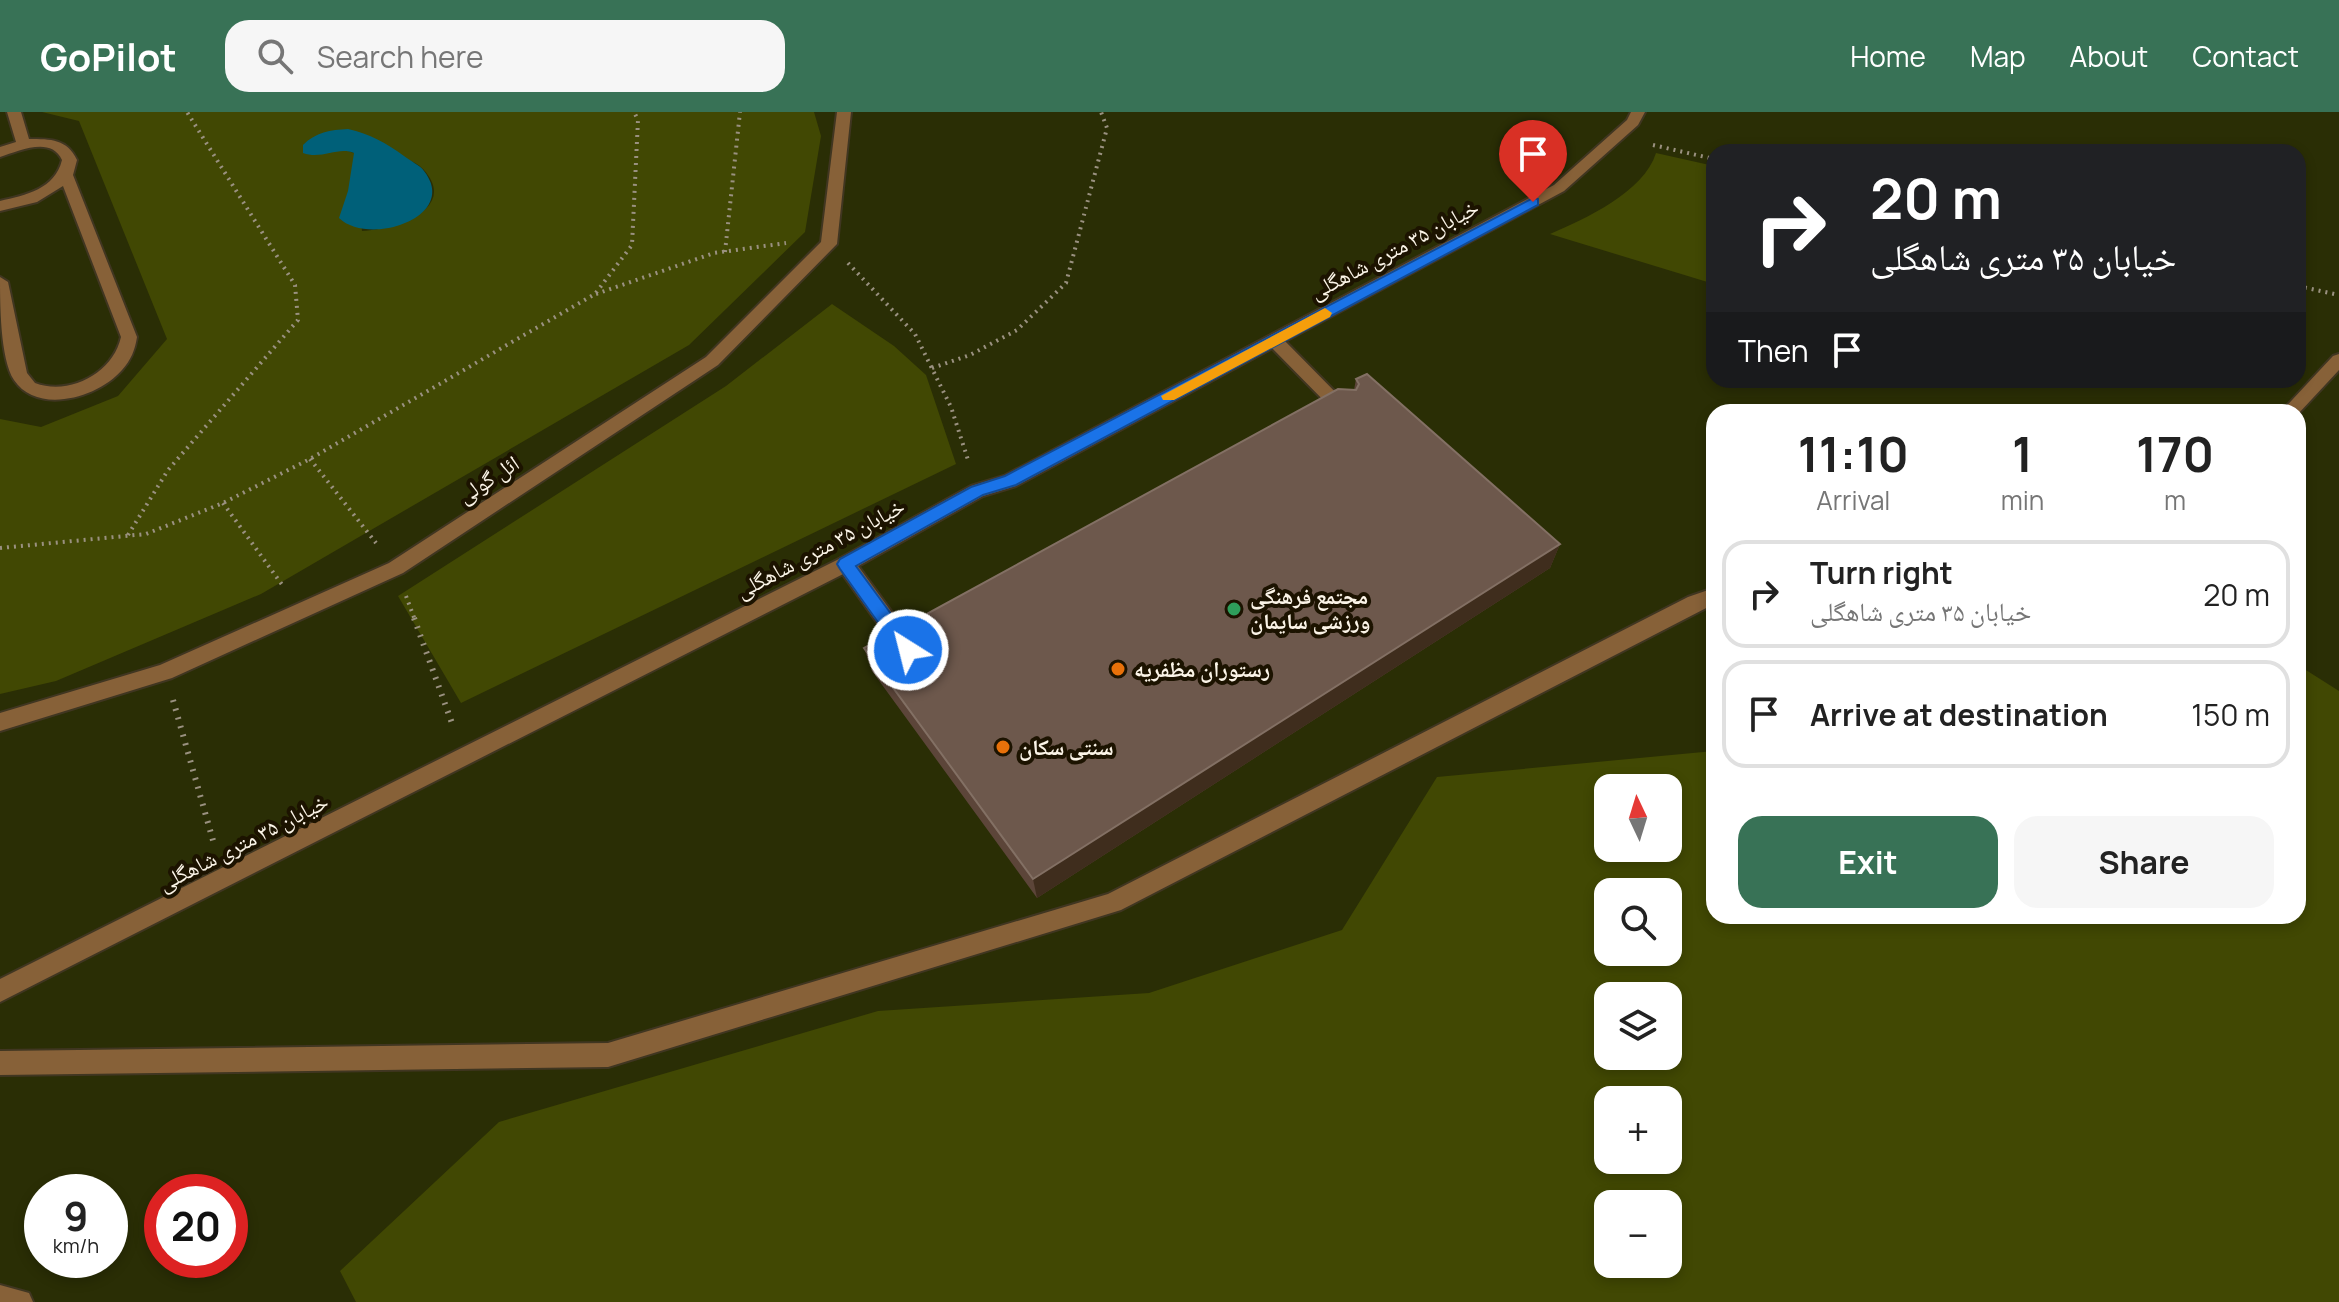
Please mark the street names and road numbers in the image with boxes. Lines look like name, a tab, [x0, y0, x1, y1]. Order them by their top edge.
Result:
street label: خیابان ۳۵ متری شاهگلی	[1304, 192, 1484, 306]
street label: ائل گولی	[451, 448, 525, 510]
street label: خیابان ۳۵ متری شاهگلی	[730, 491, 910, 605]
street label: خیابان ۳۵ متری شاهگلی	[153, 786, 333, 898]

